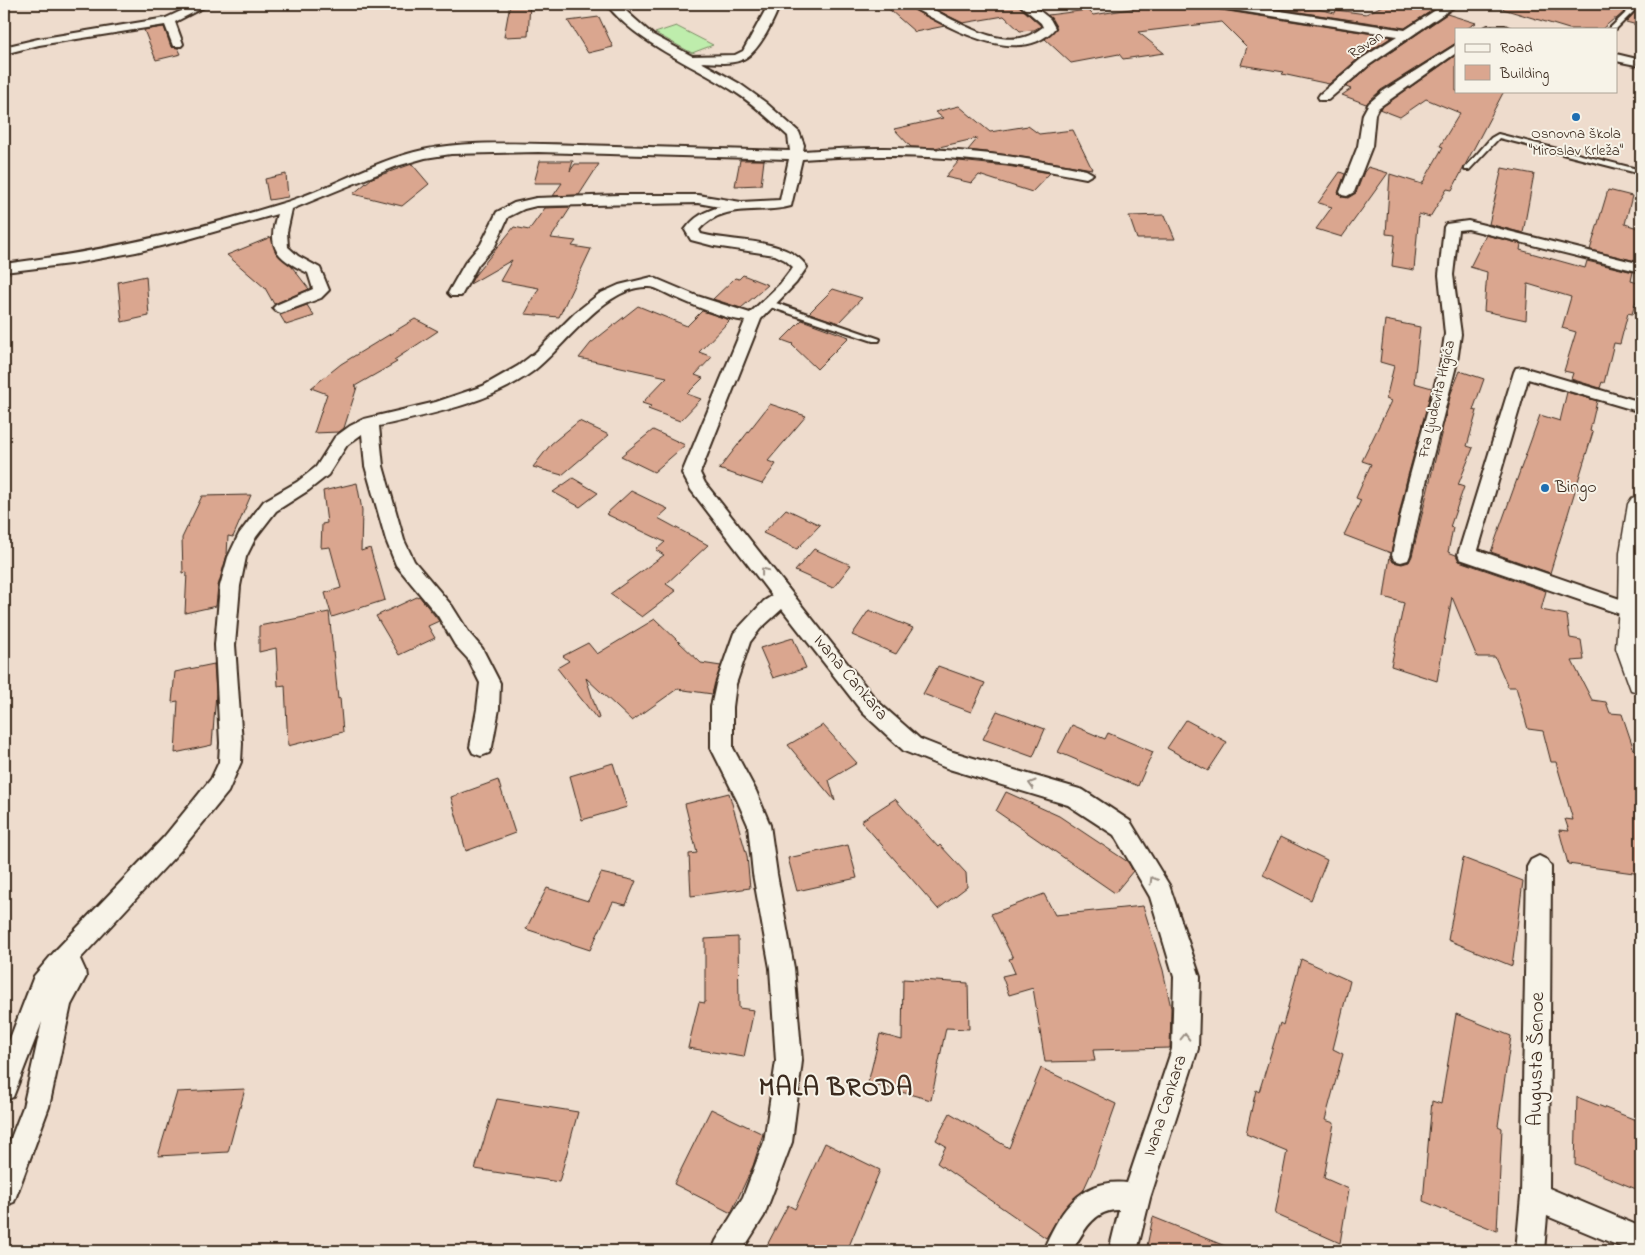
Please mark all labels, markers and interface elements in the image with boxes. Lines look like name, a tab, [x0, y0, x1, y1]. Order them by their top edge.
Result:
street label: Ravan	[1344, 25, 1388, 65]
legend	[1455, 28, 1618, 92]
text: Road	[1500, 37, 1533, 59]
text: Building	[1499, 63, 1549, 86]
marker: Osnovna škola "Miroslav Krleža"	[1570, 111, 1582, 123]
place label: Osnovna škola "Miroslav Krleža"	[1529, 123, 1624, 162]
street label: Fra Ljudevita Hrgića	[1413, 338, 1462, 461]
place label: Bingo	[1554, 475, 1597, 502]
marker: Bingo	[1539, 482, 1551, 494]
one-way arrow	[762, 568, 770, 577]
street label: Ivana Cankara	[806, 629, 894, 727]
one-way arrow	[1028, 780, 1036, 790]
one-way arrow	[1150, 877, 1160, 886]
street label: Augusta Šenoe	[1521, 991, 1555, 1126]
one-way arrow	[1180, 1033, 1191, 1041]
street label: Ivana Cankara	[1137, 1052, 1195, 1160]
district label: MALA BRODA	[759, 1070, 913, 1108]

